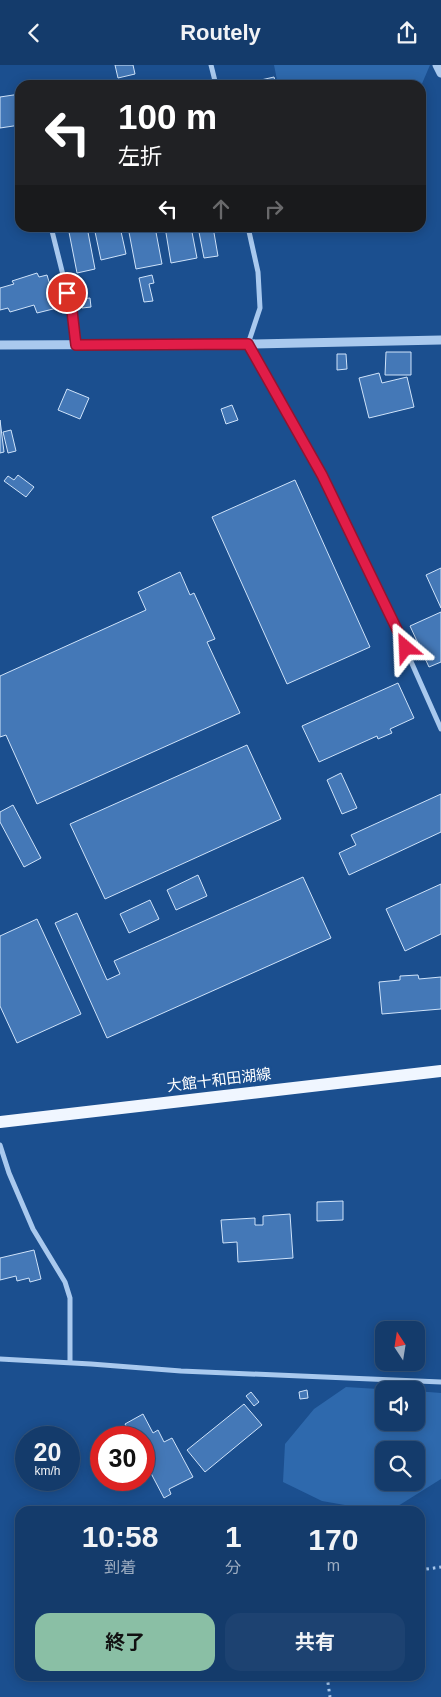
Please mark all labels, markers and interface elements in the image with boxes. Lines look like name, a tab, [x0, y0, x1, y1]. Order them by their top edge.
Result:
icon: back	[20, 19, 48, 47]
icon: share	[393, 19, 421, 47]
text: Routely	[180, 20, 261, 45]
text: 100 m	[118, 97, 217, 136]
icon: left	[35, 100, 100, 165]
text: 左折	[118, 144, 162, 169]
icon: left	[154, 195, 182, 223]
icon: ahead	[207, 195, 235, 223]
icon: right	[260, 195, 288, 223]
pin	[46, 272, 88, 314]
icon: arrive	[53, 279, 81, 307]
position arrow	[379, 621, 431, 673]
street label: 大館十和田湖線	[166, 1065, 272, 1094]
north arrow	[375, 1321, 425, 1371]
map controls	[375, 1321, 425, 1491]
button: sound	[375, 1381, 425, 1431]
speed limit sign: 30	[90, 1426, 155, 1491]
text: 20	[34, 1438, 61, 1466]
button: search	[375, 1441, 425, 1491]
text: km/h	[34, 1464, 61, 1478]
text: 10:58	[82, 1520, 158, 1553]
text: 1	[225, 1520, 242, 1553]
text: 170	[308, 1523, 358, 1556]
text: m	[327, 1557, 340, 1574]
text: 到着	[104, 1559, 136, 1576]
text: 分	[225, 1559, 241, 1576]
button: 終了	[35, 1613, 215, 1671]
button: 共有	[225, 1613, 405, 1671]

